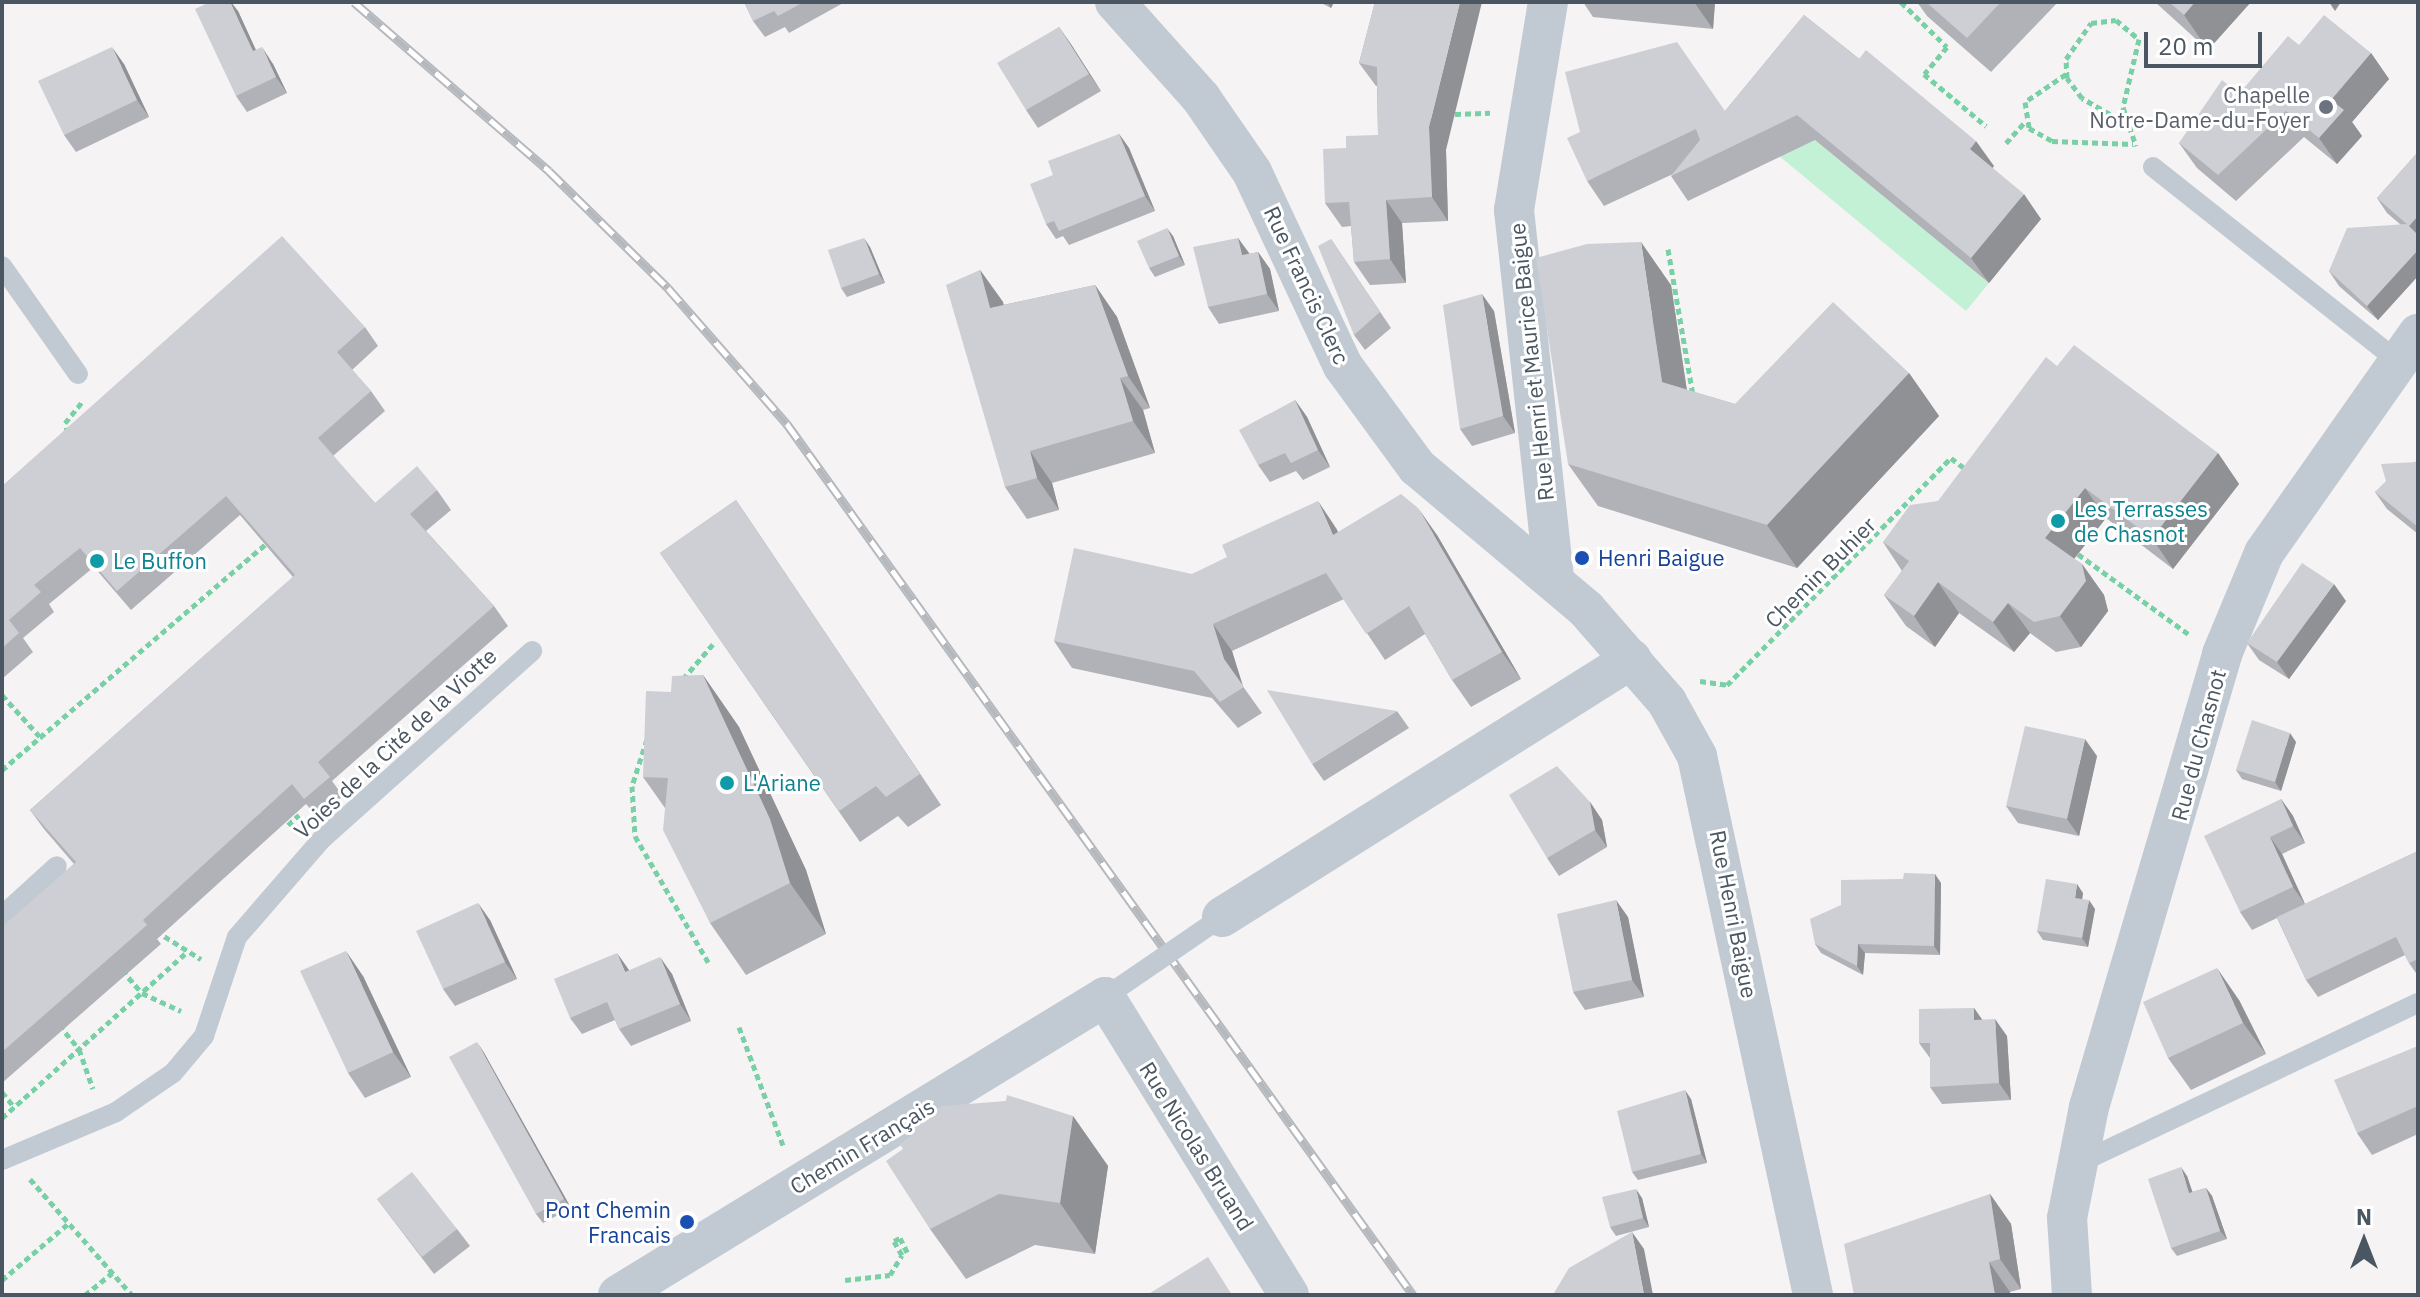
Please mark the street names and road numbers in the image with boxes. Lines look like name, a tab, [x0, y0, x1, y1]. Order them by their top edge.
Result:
street label: Rue Francis Clerc	[1259, 202, 1355, 368]
street label: Rue Henri et Maurice Baigue	[1503, 222, 1559, 502]
street label: Chemin Buhier	[1759, 511, 1881, 633]
street label: Voies de la Cité de la Viotte	[288, 642, 502, 844]
street label: Rue du Chasnot	[2165, 667, 2231, 823]
street label: Rue Henri Baigue	[1705, 828, 1763, 1000]
street label: Rue Nicolas Bruand	[1134, 1057, 1260, 1235]
street label: Chemin Français	[785, 1093, 939, 1199]

